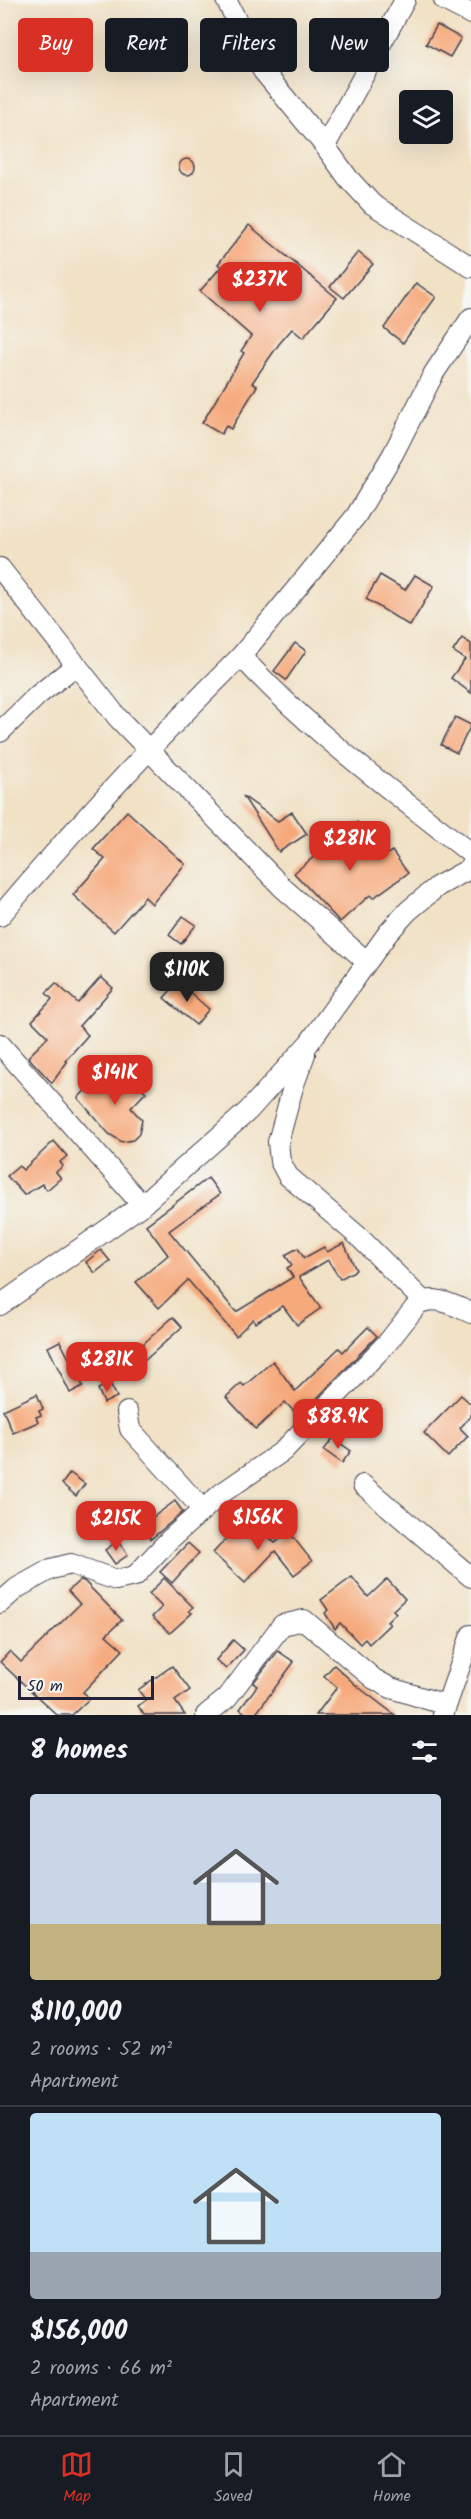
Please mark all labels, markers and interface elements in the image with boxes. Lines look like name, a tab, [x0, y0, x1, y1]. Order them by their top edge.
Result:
chip: Buy	[18, 18, 93, 72]
chip: Rent	[105, 18, 188, 72]
chip: Filters	[200, 18, 297, 72]
chip: New	[309, 18, 389, 72]
map controls	[399, 90, 453, 144]
button: layers	[399, 90, 453, 144]
pin: $237K	[218, 262, 302, 313]
text: $237K	[232, 265, 288, 297]
pin: $281K	[308, 821, 392, 872]
text: $281K	[323, 824, 377, 856]
pin: $110K	[145, 952, 229, 1003]
text: $110K	[164, 955, 210, 987]
pin: $141K	[73, 1055, 157, 1106]
text: $141K	[92, 1058, 138, 1090]
pin: $281K	[65, 1342, 149, 1393]
text: $281K	[80, 1345, 134, 1377]
pin: $88.9K	[289, 1399, 387, 1450]
text: $88.9K	[307, 1402, 369, 1434]
pin: $156K	[216, 1500, 300, 1551]
pin: $215K	[74, 1501, 158, 1552]
text: $156K	[233, 1503, 283, 1535]
text: $215K	[90, 1504, 142, 1536]
scale bar	[18, 1673, 154, 1700]
text: 50 m	[27, 1674, 63, 1699]
text: 8 homes	[30, 1730, 128, 1772]
icon: filters	[408, 1735, 441, 1768]
icon: home	[182, 1833, 290, 1941]
text: $110,000	[30, 1992, 121, 2034]
text: 2 rooms · 52 m²	[30, 2034, 172, 2066]
text: Apartment	[30, 2066, 119, 2098]
icon: home	[182, 2152, 290, 2260]
text: $156,000	[30, 2311, 127, 2353]
text: 2 rooms · 66 m²	[30, 2353, 172, 2385]
text: Apartment	[30, 2385, 119, 2417]
tab: Map	[60, 2448, 93, 2509]
tab: Saved	[214, 2448, 252, 2509]
tab: Home	[373, 2448, 411, 2509]

